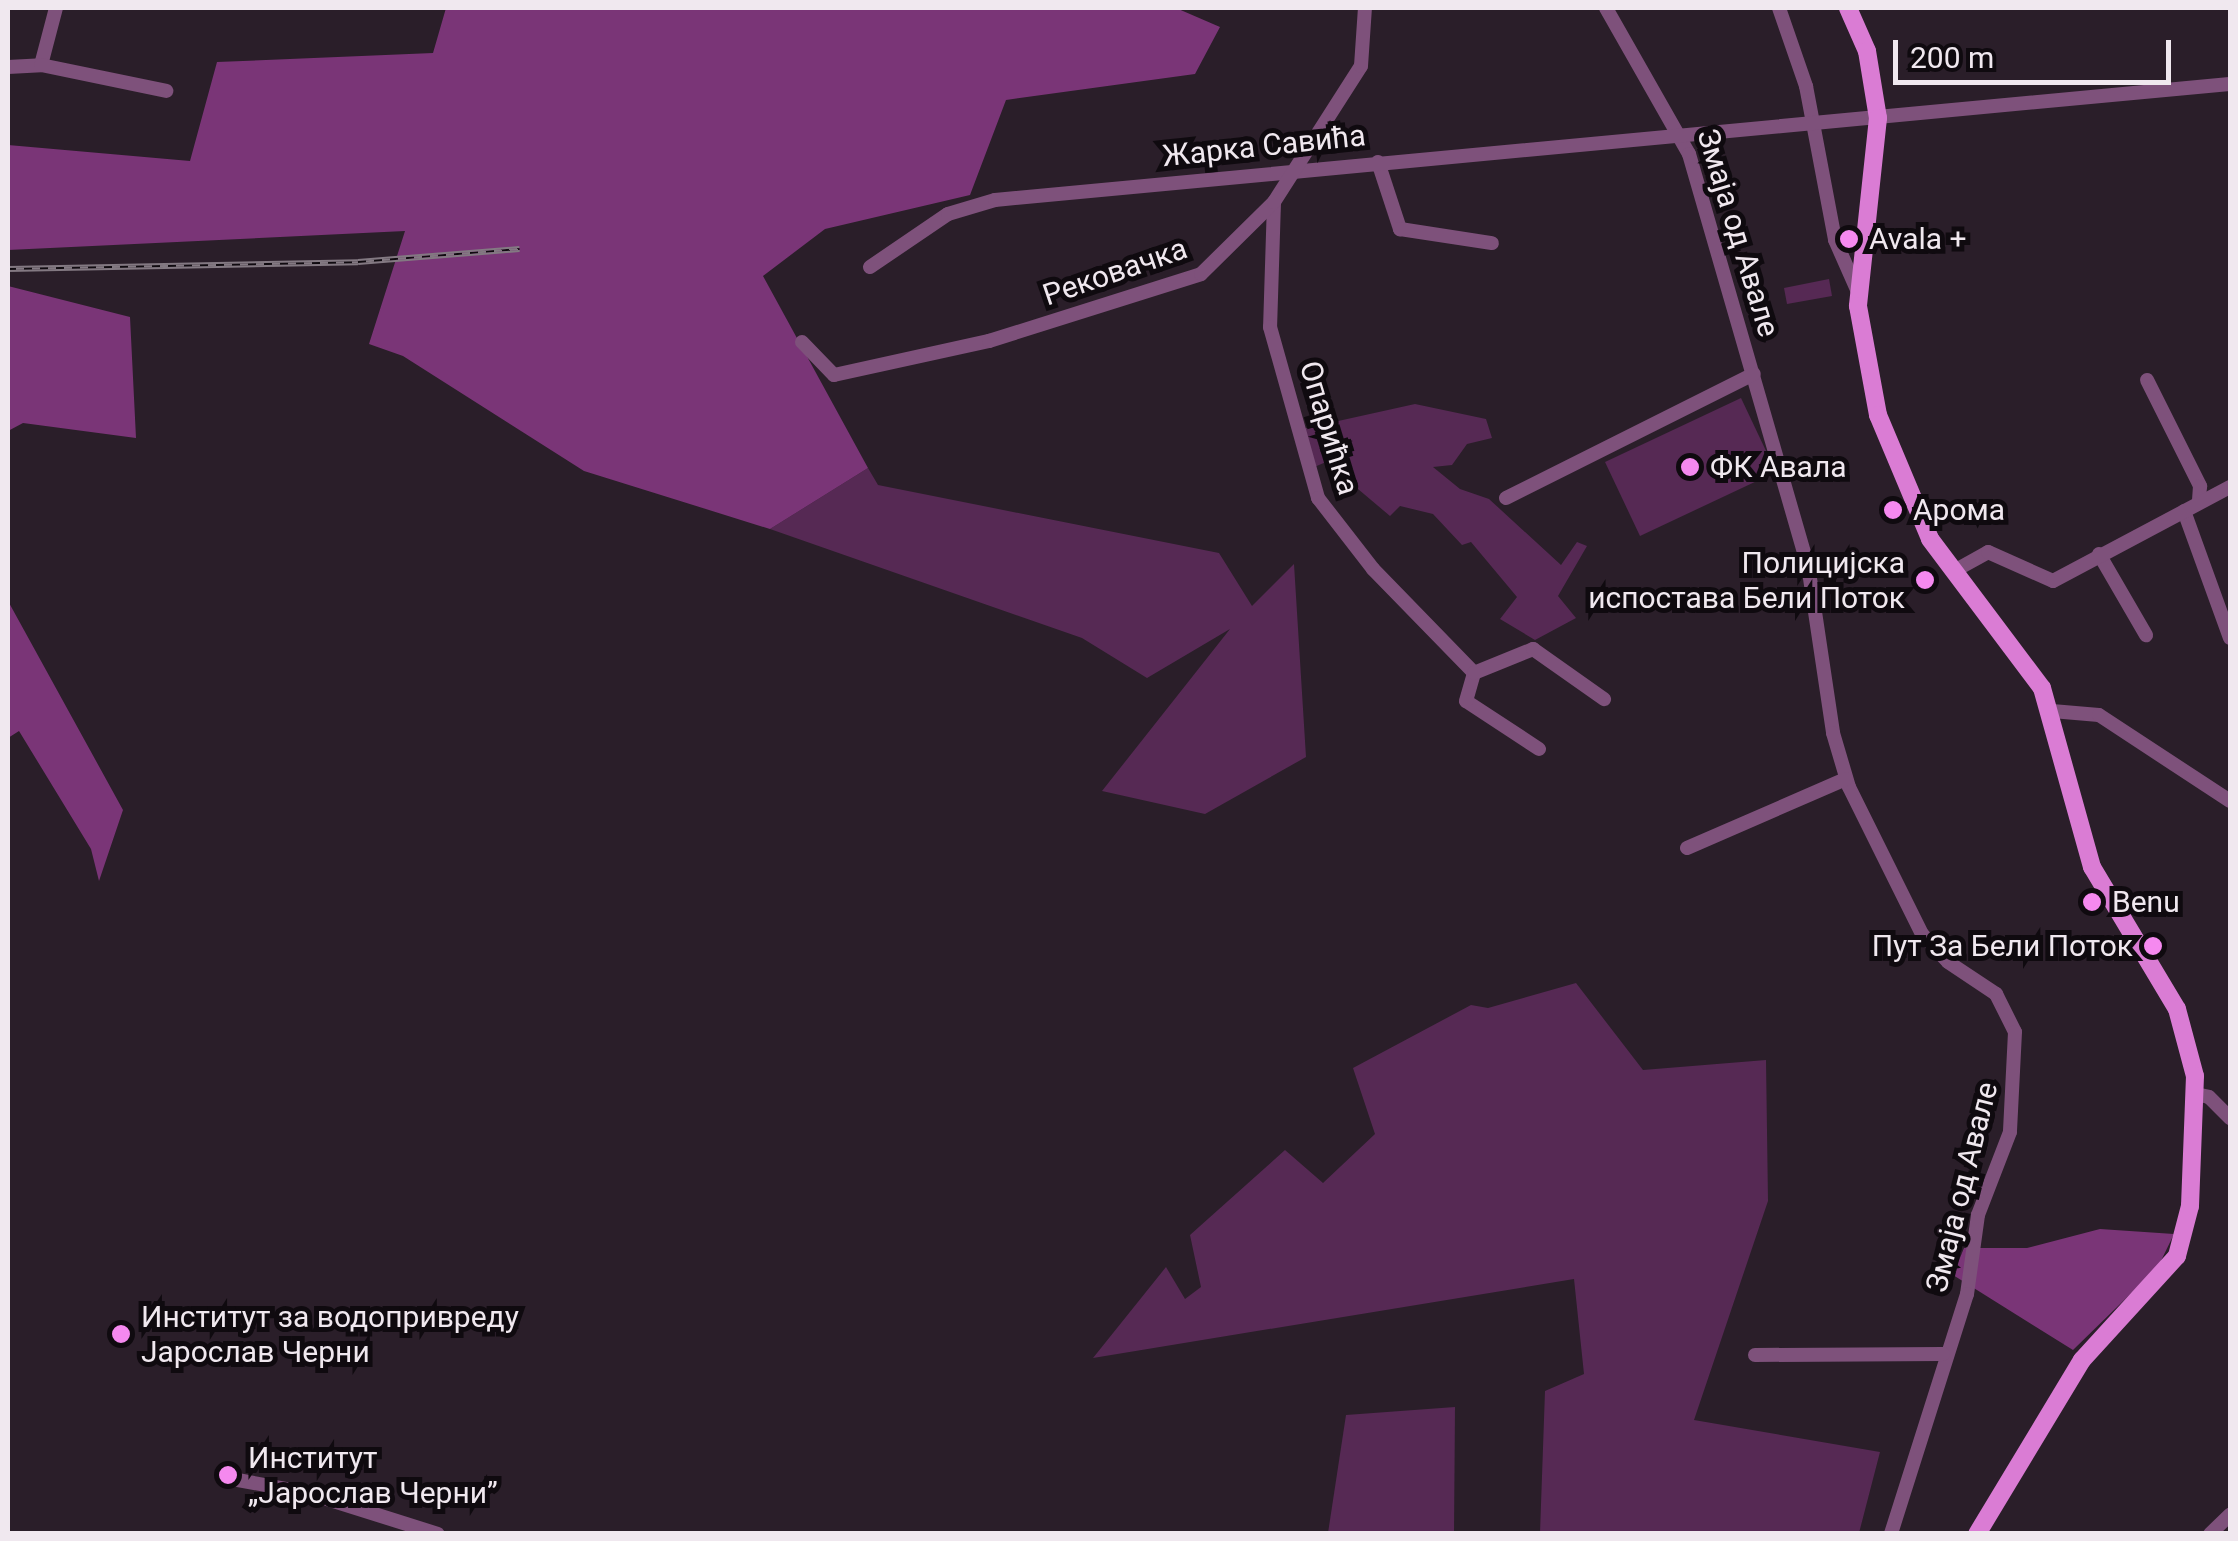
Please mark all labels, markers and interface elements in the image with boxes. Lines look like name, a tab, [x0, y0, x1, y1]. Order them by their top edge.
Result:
scale bar	[1898, 20, 2176, 82]
text: 200 m	[1910, 40, 1994, 75]
street label: Жарка Савића	[1161, 117, 1367, 175]
street label: Змаја од Авале	[1689, 125, 1787, 341]
place label: Avala +	[1869, 221, 1967, 257]
marker: Avala +	[1838, 228, 1860, 250]
street label: Рековачка	[1038, 231, 1192, 313]
street label: Опарићка	[1292, 357, 1366, 499]
place label: ФК Авала	[1710, 449, 1847, 485]
marker: ФК Авала	[1679, 456, 1701, 478]
place label: Арома	[1913, 492, 2005, 528]
marker: Арома	[1882, 499, 1904, 521]
place label: Полицијска испостава Бели Поток	[1588, 545, 1905, 616]
marker: Полицијска испостава Бели Поток	[1914, 569, 1936, 591]
place label: Benu	[2112, 884, 2180, 920]
marker: Benu	[2081, 891, 2103, 913]
place label: Пут За Бели Поток	[1872, 928, 2133, 964]
marker: Пут За Бели Поток	[2142, 935, 2164, 957]
street label: Змаја од Авале	[1919, 1078, 2005, 1296]
place label: Институт за водопривреду Јарослав Черни	[141, 1299, 519, 1370]
marker: Институт за водопривреду Јарослав Черни	[110, 1323, 132, 1345]
place label: Институт „Јарослав Черни”	[248, 1440, 498, 1510]
marker: Институт „Јарослав Черни”	[217, 1464, 239, 1486]

